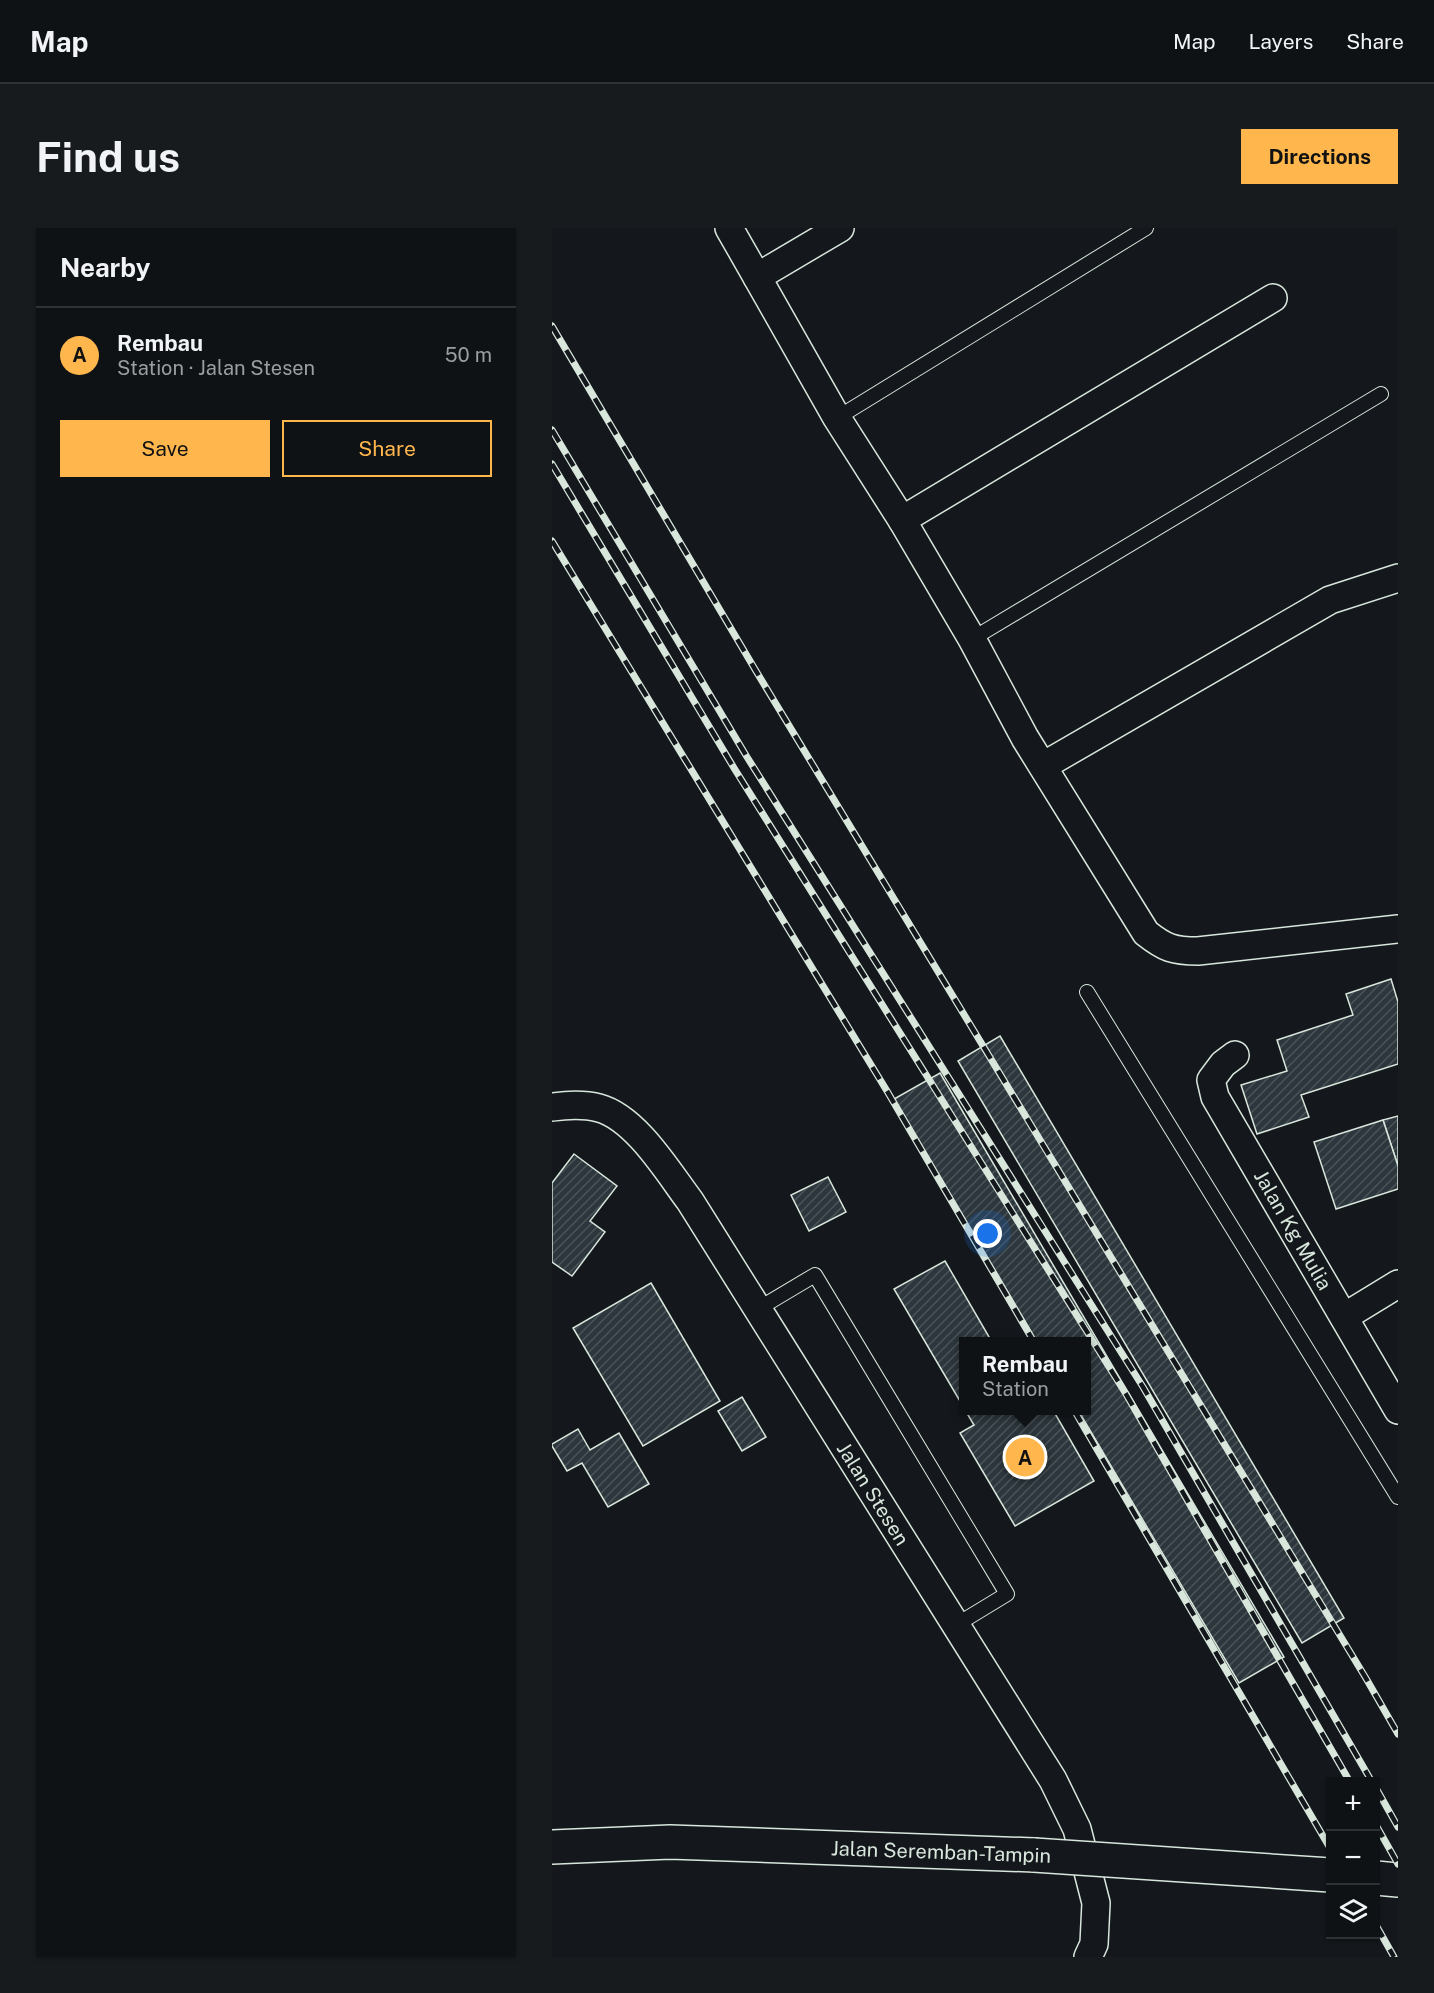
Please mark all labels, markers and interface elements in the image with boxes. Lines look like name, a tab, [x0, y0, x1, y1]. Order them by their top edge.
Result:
text: Map	[30, 25, 89, 58]
text: Map	[1173, 29, 1216, 54]
text: Layers	[1249, 29, 1313, 54]
text: Share	[1346, 29, 1404, 54]
button: Directions	[1241, 129, 1398, 184]
text: Find us	[36, 132, 180, 181]
text: Nearby	[60, 252, 150, 283]
text: Rembau	[117, 330, 203, 356]
text: A	[72, 343, 87, 367]
text: 50 m	[445, 343, 492, 367]
text: Station · Jalan Stesen	[117, 356, 315, 380]
button: Save	[60, 420, 270, 477]
button: Share	[282, 420, 492, 477]
street label: Jalan Kg Mulia	[1249, 1166, 1337, 1294]
your location	[973, 1219, 1002, 1248]
popup	[959, 1337, 1091, 1415]
text: Rembau	[982, 1351, 1068, 1377]
text: Station	[982, 1377, 1049, 1401]
pin: A	[1006, 1434, 1044, 1480]
street label: Jalan Stesen	[832, 1438, 914, 1550]
map controls	[1326, 1777, 1380, 1939]
button: +	[1326, 1777, 1380, 1831]
button: −	[1326, 1831, 1380, 1885]
street label: Jalan Seremban-Tampin	[831, 1836, 1051, 1868]
button: layers	[1326, 1885, 1380, 1939]

